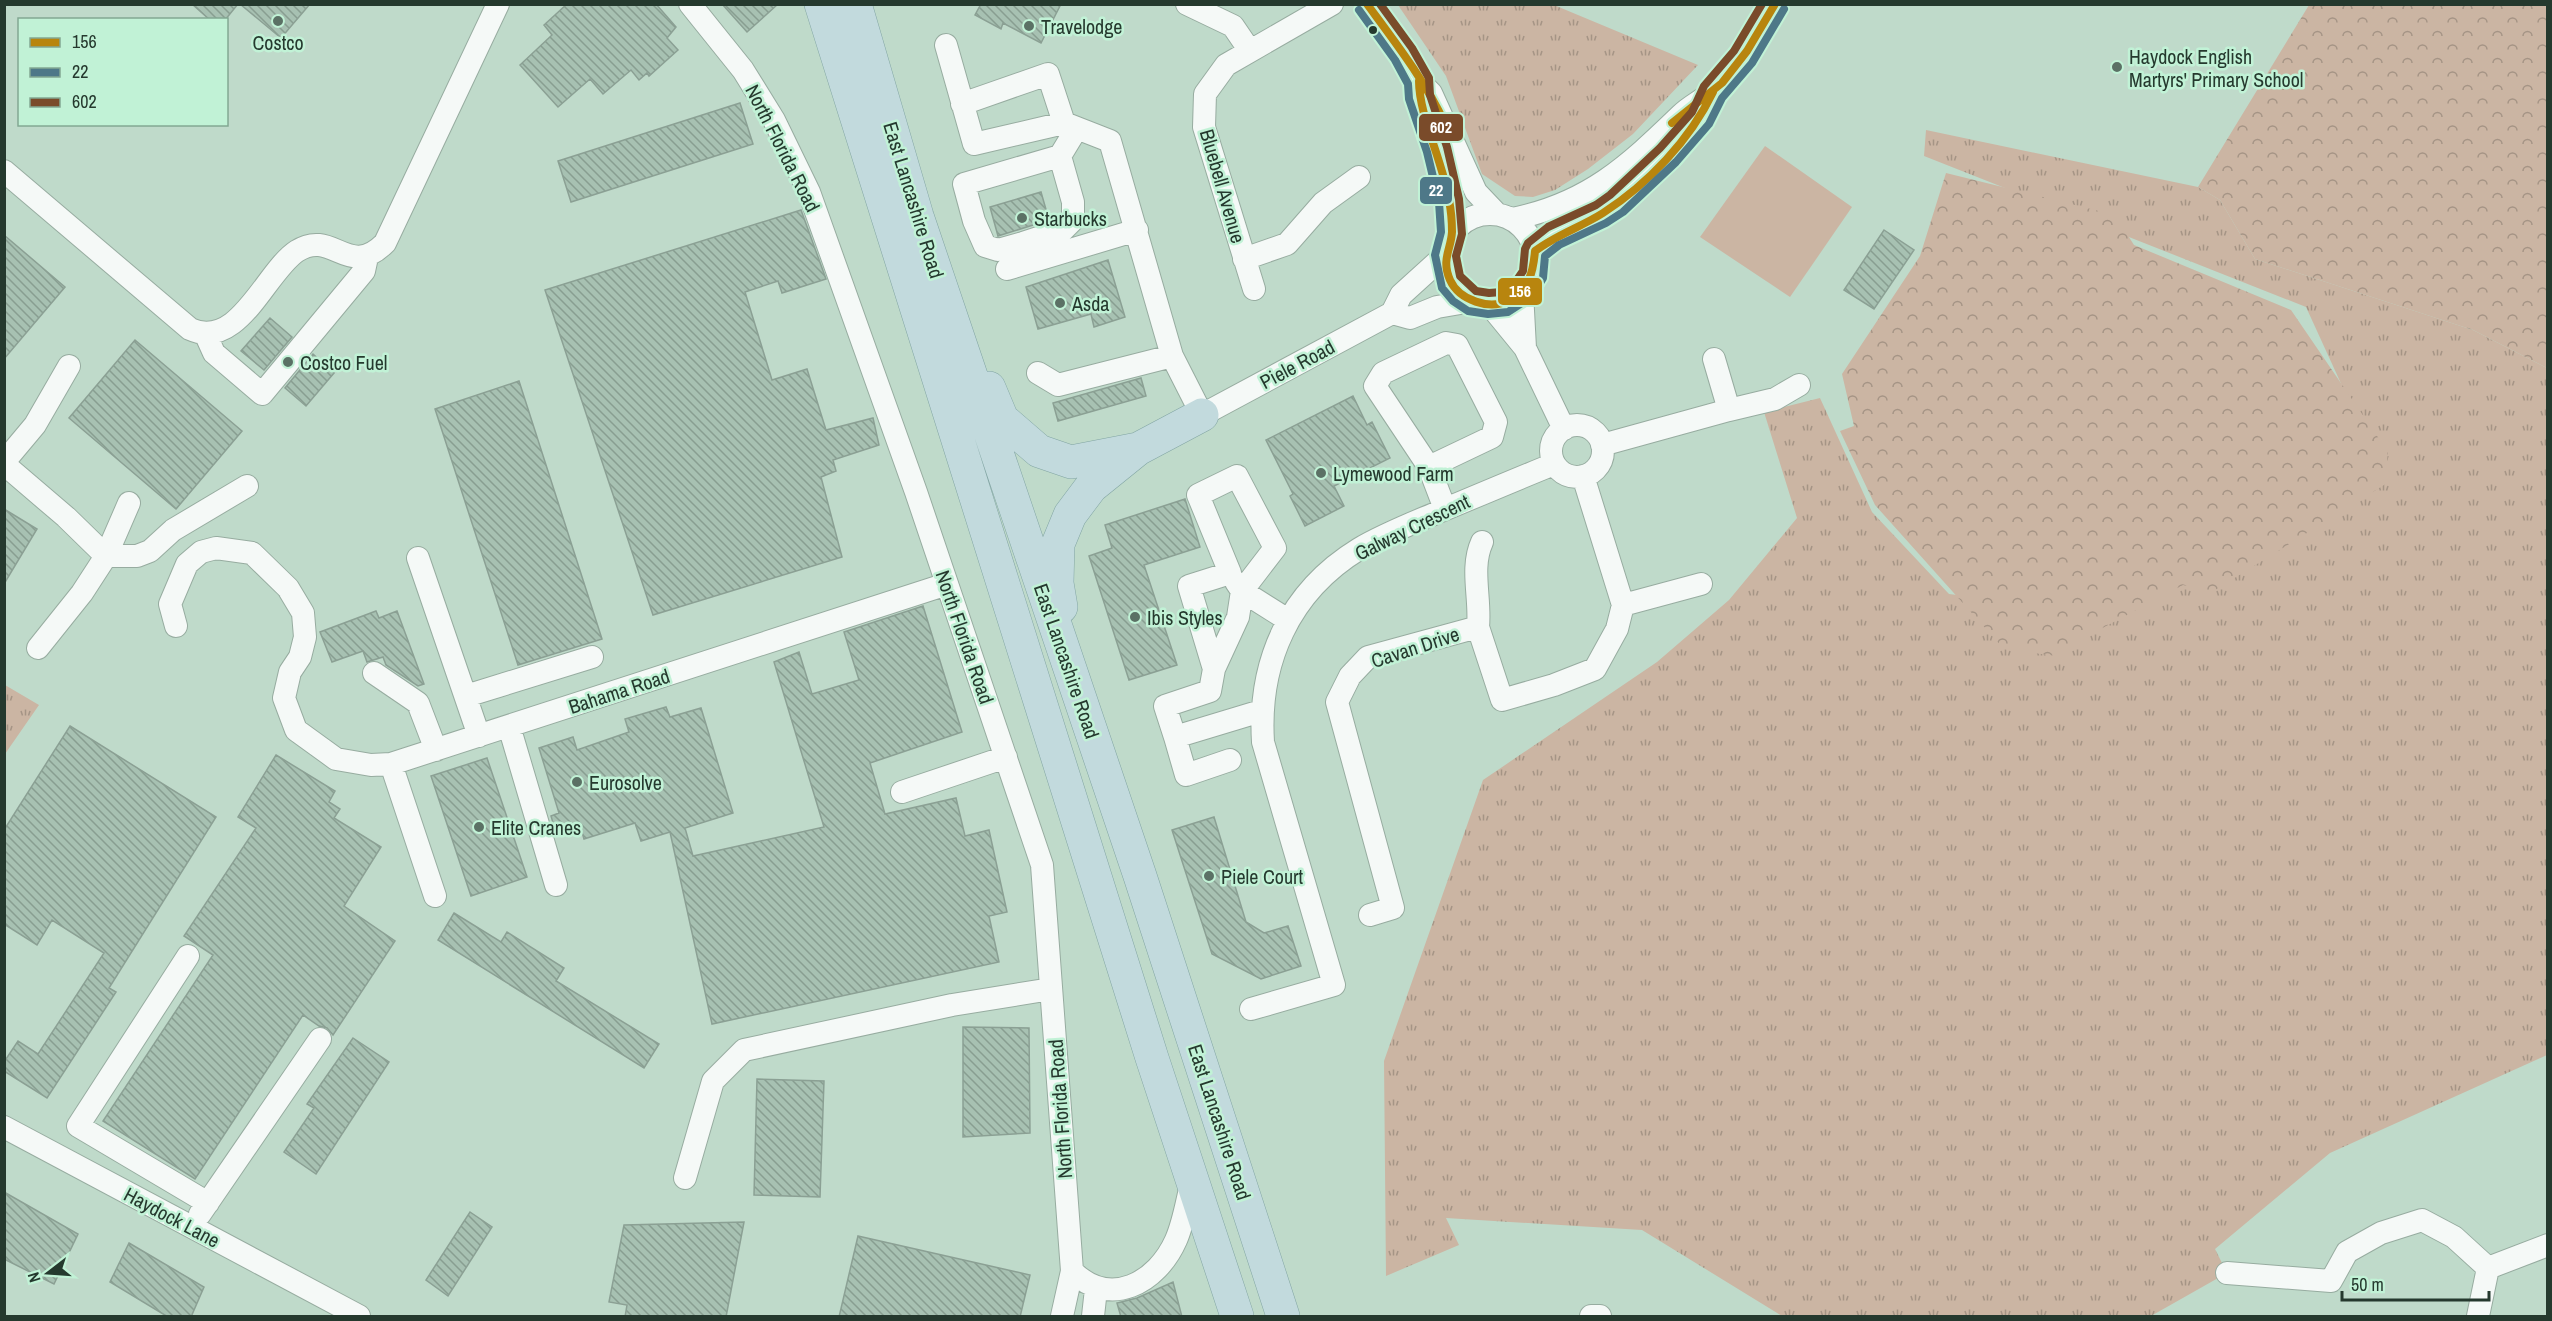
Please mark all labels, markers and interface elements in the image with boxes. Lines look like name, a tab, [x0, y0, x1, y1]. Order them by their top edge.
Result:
place label: Travelodge	[1041, 13, 1122, 40]
marker: Costco	[271, 14, 285, 28]
legend	[18, 18, 228, 126]
marker: Travelodge	[1022, 19, 1036, 33]
unlabelled marker	[1367, 24, 1379, 36]
text: 156	[72, 29, 97, 54]
place label: Costco	[252, 29, 304, 56]
place label: Haydock English Martyrs' Primary School	[2129, 43, 2303, 93]
text: 22	[72, 59, 88, 84]
marker: Haydock English Martyrs' Primary School	[2110, 60, 2124, 74]
street label: North Florida Road	[739, 80, 827, 216]
text: 602	[72, 89, 97, 114]
line badge: 602	[1418, 113, 1464, 142]
text: 602	[1430, 116, 1452, 138]
street label: East Lancashire Road	[877, 118, 951, 282]
street label: Bluebell Avenue	[1194, 126, 1252, 246]
line badge: 22	[1419, 176, 1453, 205]
text: 22	[1429, 179, 1443, 201]
place label: Starbucks	[1034, 205, 1107, 232]
marker: Starbucks	[1015, 211, 1029, 225]
line badge: 156	[1497, 277, 1543, 306]
text: 156	[1509, 280, 1531, 302]
place label: Asda	[1071, 290, 1109, 317]
marker: Asda	[1053, 296, 1067, 310]
street label: Piele Road	[1255, 333, 1339, 395]
place label: Costco Fuel	[300, 349, 388, 376]
marker: Costco Fuel	[281, 355, 295, 369]
place label: Lymewood Farm	[1333, 460, 1454, 487]
marker: Lymewood Farm	[1314, 466, 1328, 480]
street label: Galway Crescent	[1350, 487, 1474, 567]
street label: North Florida Road	[930, 567, 1000, 707]
street label: East Lancashire Road	[1028, 580, 1106, 742]
place label: Ibis Styles	[1147, 604, 1223, 631]
marker: Ibis Styles	[1128, 610, 1142, 624]
street label: Cavan Drive	[1367, 620, 1463, 674]
street label: Bahama Road	[565, 662, 673, 720]
place label: Eurosolve	[589, 769, 662, 796]
marker: Eurosolve	[570, 775, 584, 789]
place label: Elite Cranes	[491, 814, 581, 841]
marker: Elite Cranes	[472, 820, 486, 834]
place label: Piele Court	[1221, 863, 1303, 890]
marker: Piele Court	[1202, 869, 1216, 883]
street label: North Florida Road	[1042, 1038, 1078, 1180]
street label: East Lancashire Road	[1182, 1041, 1258, 1203]
street label: Haydock Lane	[119, 1180, 225, 1254]
north arrow	[18, 1243, 78, 1303]
scale bar	[2342, 1264, 2489, 1302]
text: N	[22, 1270, 46, 1285]
text: 50 m	[2351, 1272, 2384, 1297]

